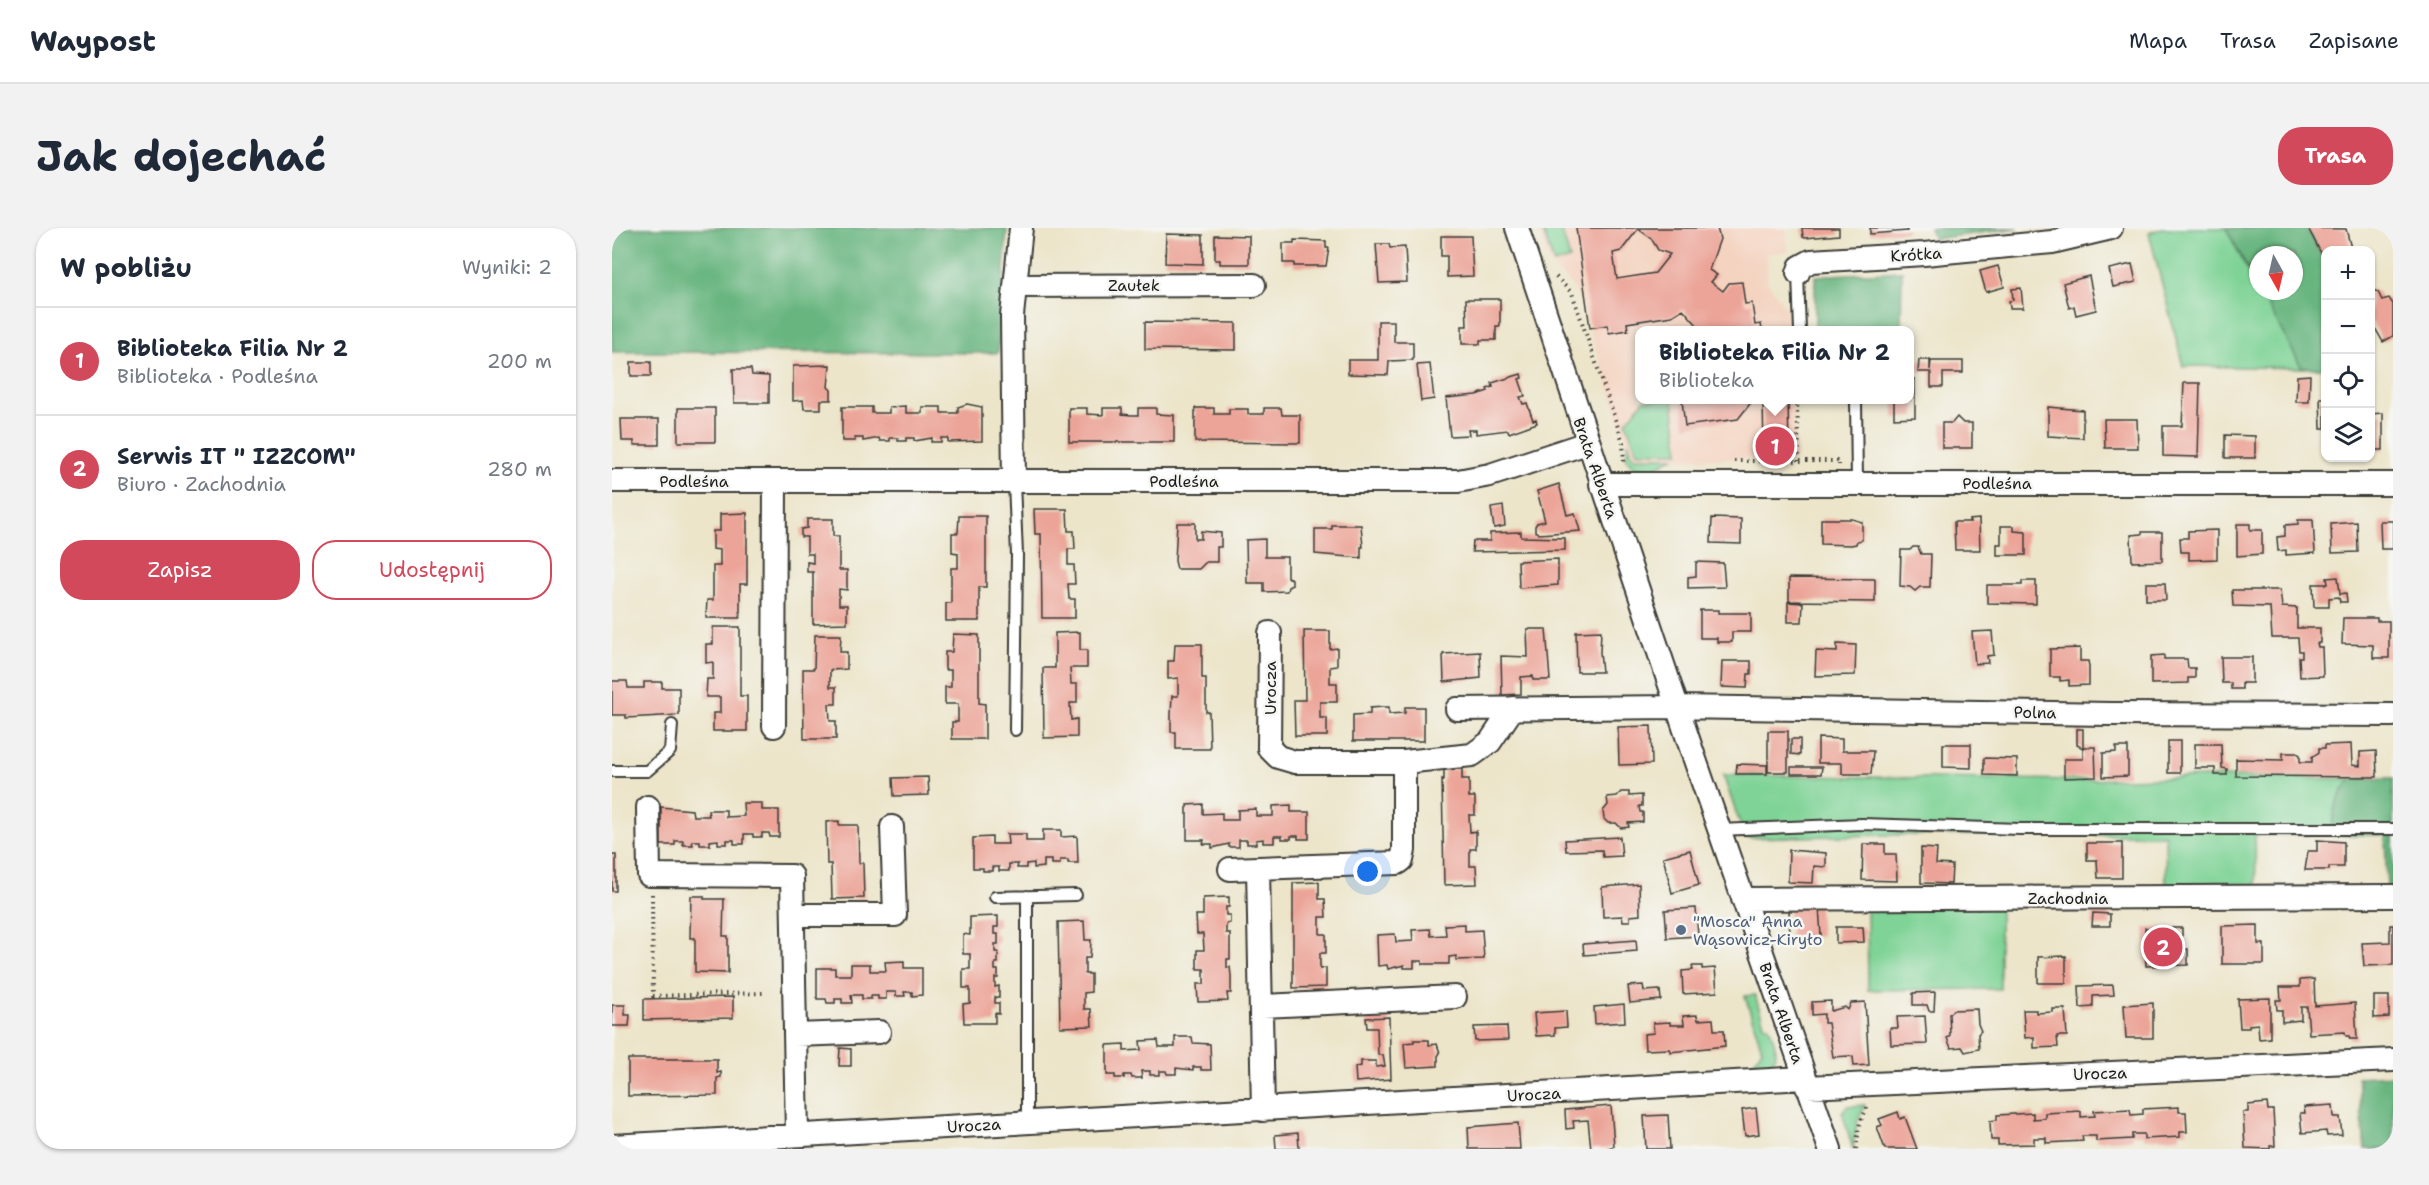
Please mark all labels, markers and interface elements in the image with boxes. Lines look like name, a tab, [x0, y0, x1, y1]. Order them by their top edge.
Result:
text: Waypost	[30, 22, 156, 60]
text: Mapa	[2129, 27, 2187, 55]
text: Trasa	[2220, 27, 2276, 55]
text: Zapisane	[2309, 27, 2399, 55]
button: Trasa	[2278, 127, 2393, 185]
text: Jak dojechać	[36, 128, 326, 184]
street label: Krótka	[1890, 242, 1942, 267]
north arrow	[2249, 246, 2303, 300]
map controls	[2321, 246, 2375, 462]
button: +	[2321, 246, 2375, 300]
text: W pobliżu	[60, 250, 192, 285]
text: Wyniki: 2	[462, 254, 552, 280]
street label: Zaułek	[1108, 275, 1160, 296]
button: −	[2321, 300, 2375, 354]
popup	[1635, 326, 1914, 404]
text: Biblioteka Filia Nr 2	[117, 334, 348, 363]
text: Biblioteka Filia Nr 2	[1659, 338, 1890, 367]
text: 1	[75, 348, 84, 374]
text: 200 m	[487, 348, 552, 374]
button: locate	[2321, 354, 2375, 408]
text: Biblioteka · Podleśna	[117, 363, 318, 389]
text: Biblioteka	[1659, 367, 1754, 393]
button: layers	[2321, 408, 2375, 462]
street label: Brata Alberta	[1568, 415, 1623, 522]
pin: 1	[1756, 424, 1794, 468]
text: Serwis IT " IZZCOM"	[117, 442, 356, 471]
text: 2	[73, 456, 87, 482]
text: 280 m	[487, 456, 552, 482]
text: Biuro · Zachodnia	[117, 471, 286, 497]
street label: Podleśna	[659, 471, 729, 492]
street label: Podleśna	[1149, 471, 1219, 492]
street label: Podleśna	[1962, 473, 2032, 494]
button: Zapisz	[60, 540, 300, 600]
button: Udostępnij	[312, 540, 552, 600]
street label: Urocza	[1260, 661, 1281, 715]
street label: Polna	[2013, 702, 2057, 723]
your location	[1353, 857, 1382, 886]
street label: Zachodnia	[2028, 888, 2108, 909]
place label: "Mosca" Anna Wąsowicz-Kiryło	[1693, 911, 1822, 950]
marker: "Mosca" Anna Wąsowicz-Kiryło	[1674, 923, 1688, 937]
pin: 2	[2144, 924, 2182, 970]
street label: Brata Alberta	[1754, 960, 1809, 1067]
street label: Urocza	[2073, 1062, 2127, 1085]
street label: Urocza	[1507, 1083, 1562, 1106]
street label: Urocza	[947, 1114, 1002, 1137]

